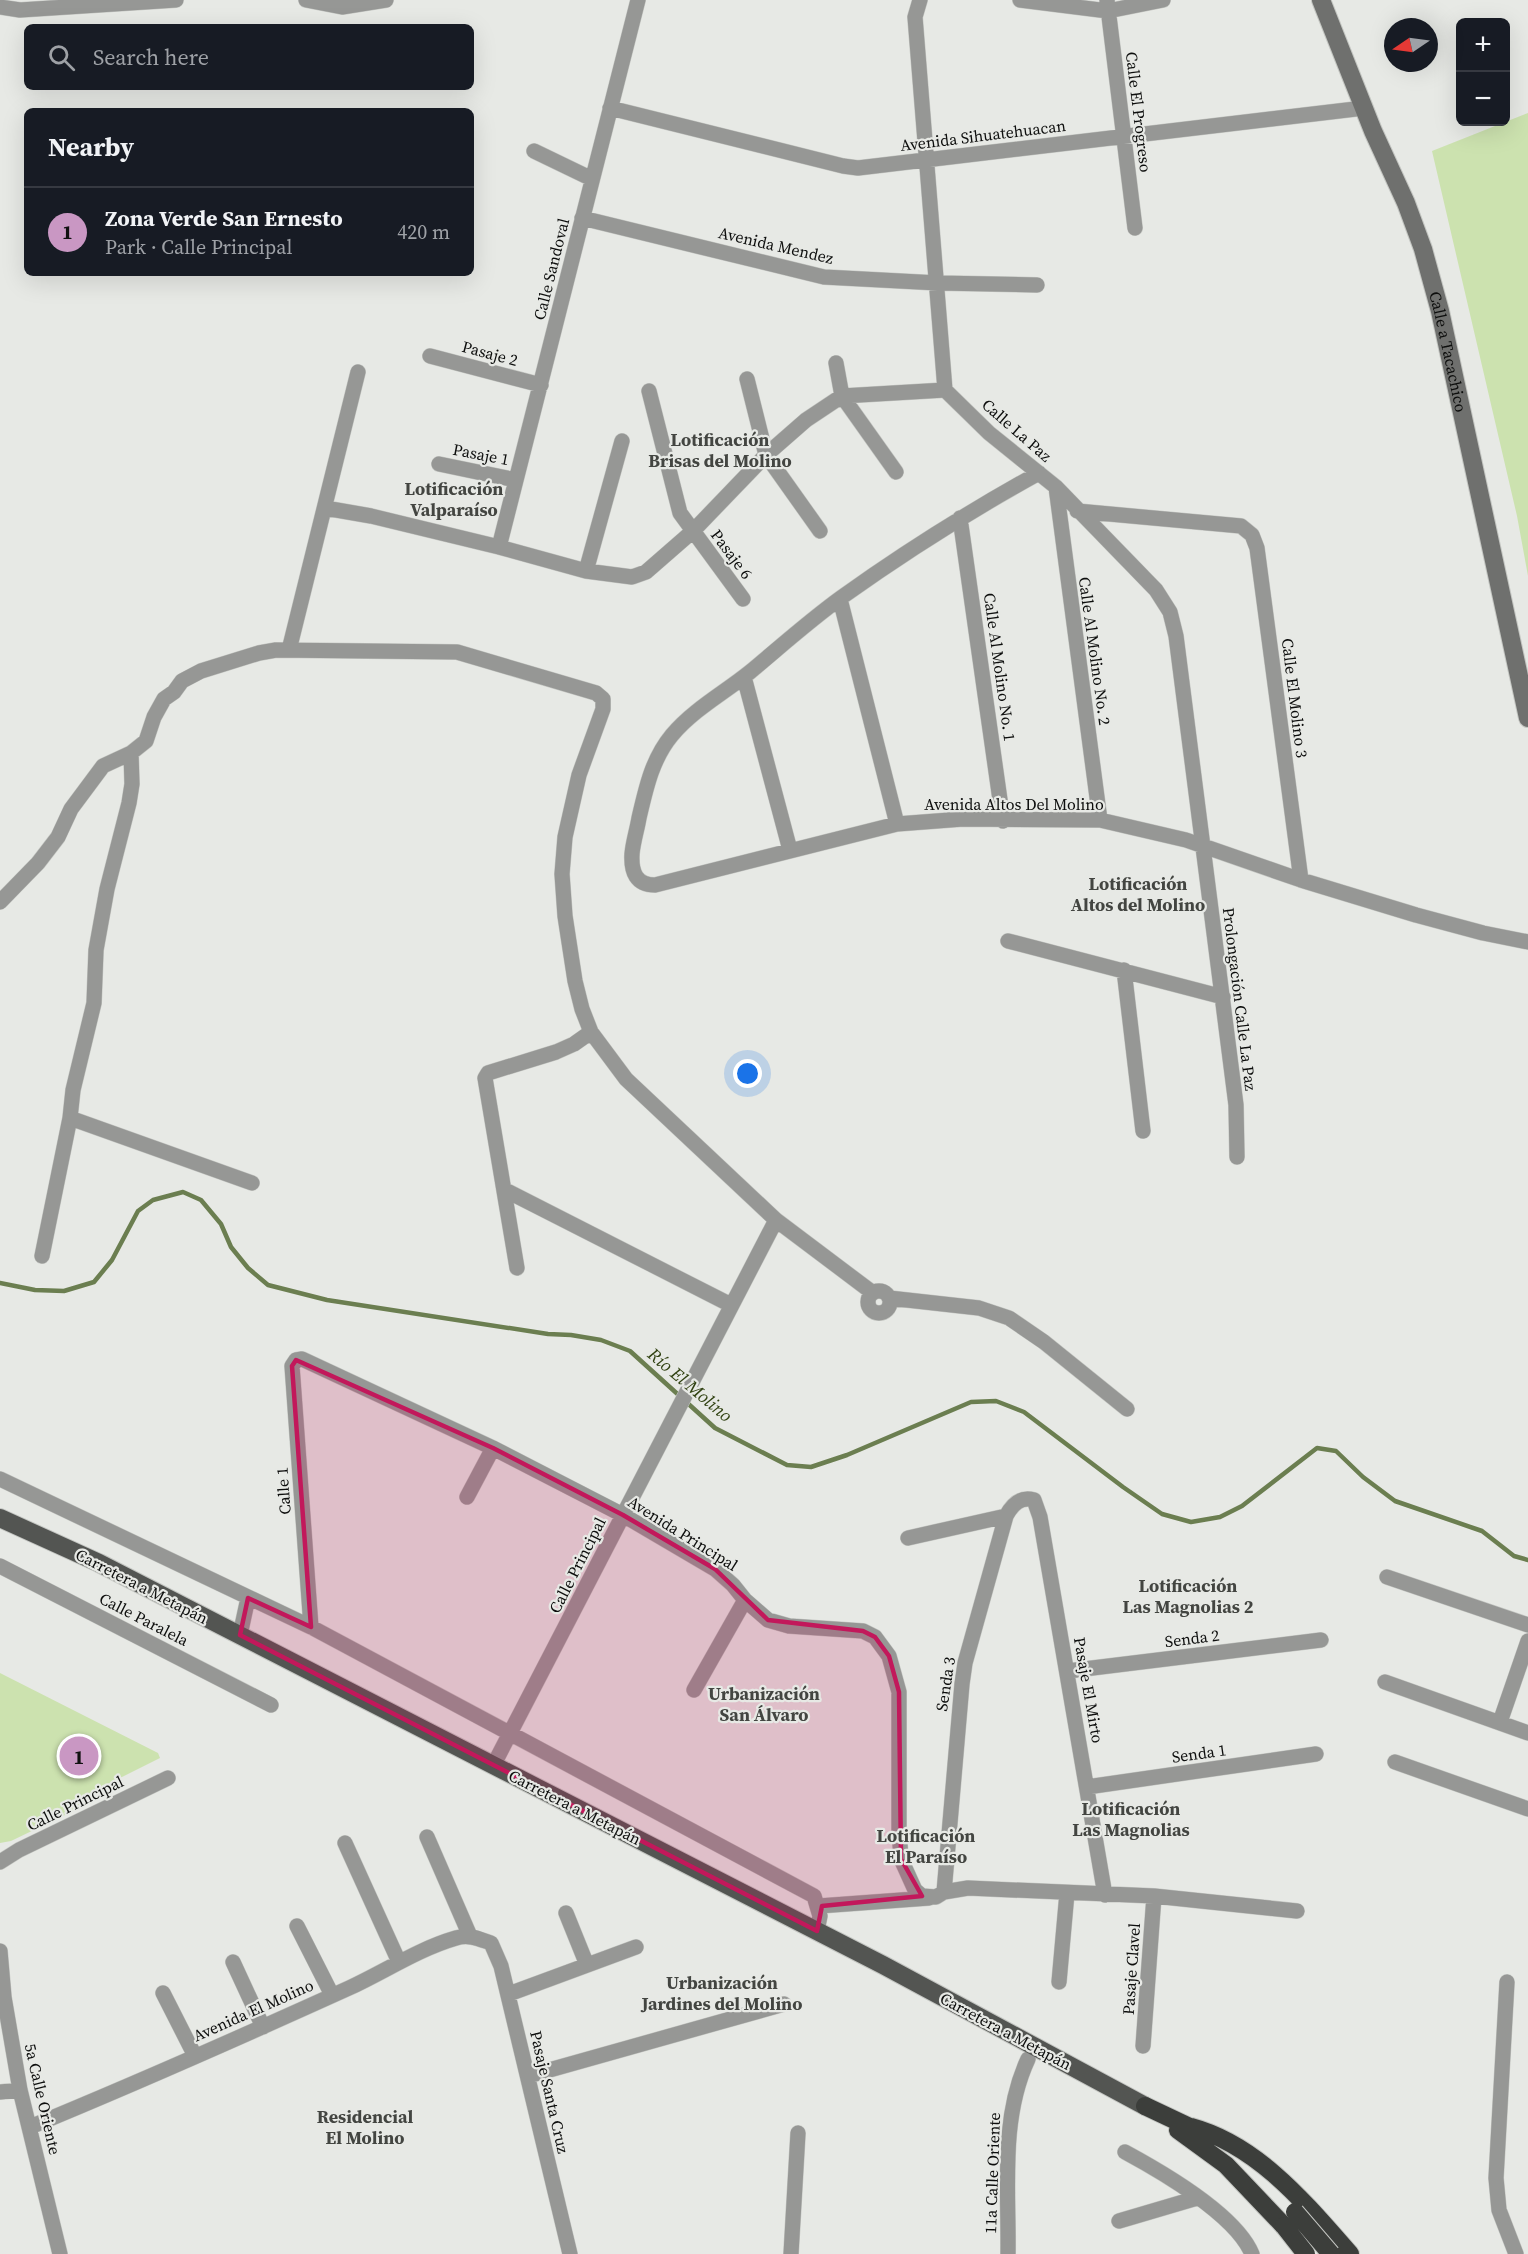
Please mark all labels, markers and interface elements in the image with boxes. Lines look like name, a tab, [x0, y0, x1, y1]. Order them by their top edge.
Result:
north arrow	[1384, 18, 1438, 72]
map controls	[1456, 18, 1510, 126]
button: +	[1456, 18, 1510, 72]
search box	[24, 24, 474, 90]
icon: search	[45, 41, 78, 74]
text: Search here	[93, 42, 209, 72]
street label: Calle El Progreso	[1121, 50, 1157, 174]
button: −	[1456, 72, 1510, 126]
street label: Avenida Sihuatehuacan	[899, 114, 1067, 156]
text: Nearby	[48, 129, 134, 165]
text: Zona Verde San Ernesto	[105, 203, 343, 233]
street label: Calle Sandoval	[528, 216, 574, 322]
text: 1	[62, 218, 73, 246]
text: 420 m	[397, 218, 450, 246]
street label: Avenida Mendez	[716, 221, 836, 269]
text: Park · Calle Principal	[105, 233, 292, 261]
street label: Calle a Tacachico	[1424, 289, 1473, 414]
street label: Pasaje 2	[460, 335, 520, 371]
street label: Calle La Paz	[977, 394, 1057, 466]
district label: Lotificación Brisas del Molino	[648, 427, 792, 473]
street label: Pasaje 1	[451, 438, 511, 470]
district label: Lotificación Valparaíso	[405, 476, 503, 522]
street label: Pasaje 6	[706, 525, 758, 583]
street label: Calle Al Molino No. 2	[1074, 575, 1116, 727]
street label: Calle Al Molino No. 1	[979, 591, 1021, 743]
street label: Calle El Molino 3	[1277, 637, 1313, 759]
street label: Avenida Altos Del Molino	[924, 793, 1104, 815]
district label: Lotificación Altos del Molino	[1071, 871, 1205, 917]
street label: Prolongación Calle La Paz	[1218, 906, 1262, 1092]
your location	[733, 1059, 762, 1088]
water label: Río El Molino	[642, 1341, 738, 1428]
street label: Calle 1	[270, 1466, 296, 1516]
street label: Avenida Principal	[624, 1490, 742, 1576]
street label: Calle Principal	[543, 1513, 611, 1617]
street label: Carretera a Metapán	[72, 1543, 212, 1629]
district label: Lotificación Las Magnolias 2	[1122, 1573, 1254, 1619]
street label: Calle Paralela	[96, 1587, 193, 1651]
street label: Senda 2	[1163, 1624, 1221, 1652]
street label: Pasaje El Mirto	[1069, 1635, 1109, 1745]
street label: Senda 3	[930, 1655, 960, 1713]
district label: Urbanización San Álvaro	[708, 1681, 820, 1727]
pin: 1	[60, 1734, 98, 1778]
street label: Senda 1	[1170, 1738, 1228, 1768]
street label: Carretera a Metapán	[505, 1764, 645, 1850]
street label: Calle Principal	[23, 1770, 127, 1836]
district label: Lotificación Las Magnolias	[1072, 1796, 1190, 1842]
district label: Lotificación El Paraíso	[877, 1823, 975, 1869]
street label: Pasaje Clavel	[1117, 1922, 1145, 2016]
district label: Urbanización Jardines del Molino	[641, 1970, 802, 2016]
street label: Avenida El Molino	[189, 1973, 317, 2046]
street label: Carretera a Metapán	[936, 1987, 1076, 2075]
street label: Pasaje Santa Cruz	[525, 2028, 575, 2156]
street label: 5a Calle Oriente	[20, 2041, 66, 2157]
district label: Residencial El Molino	[317, 2104, 413, 2150]
street label: 11a Calle Oriente	[979, 2112, 1005, 2234]

